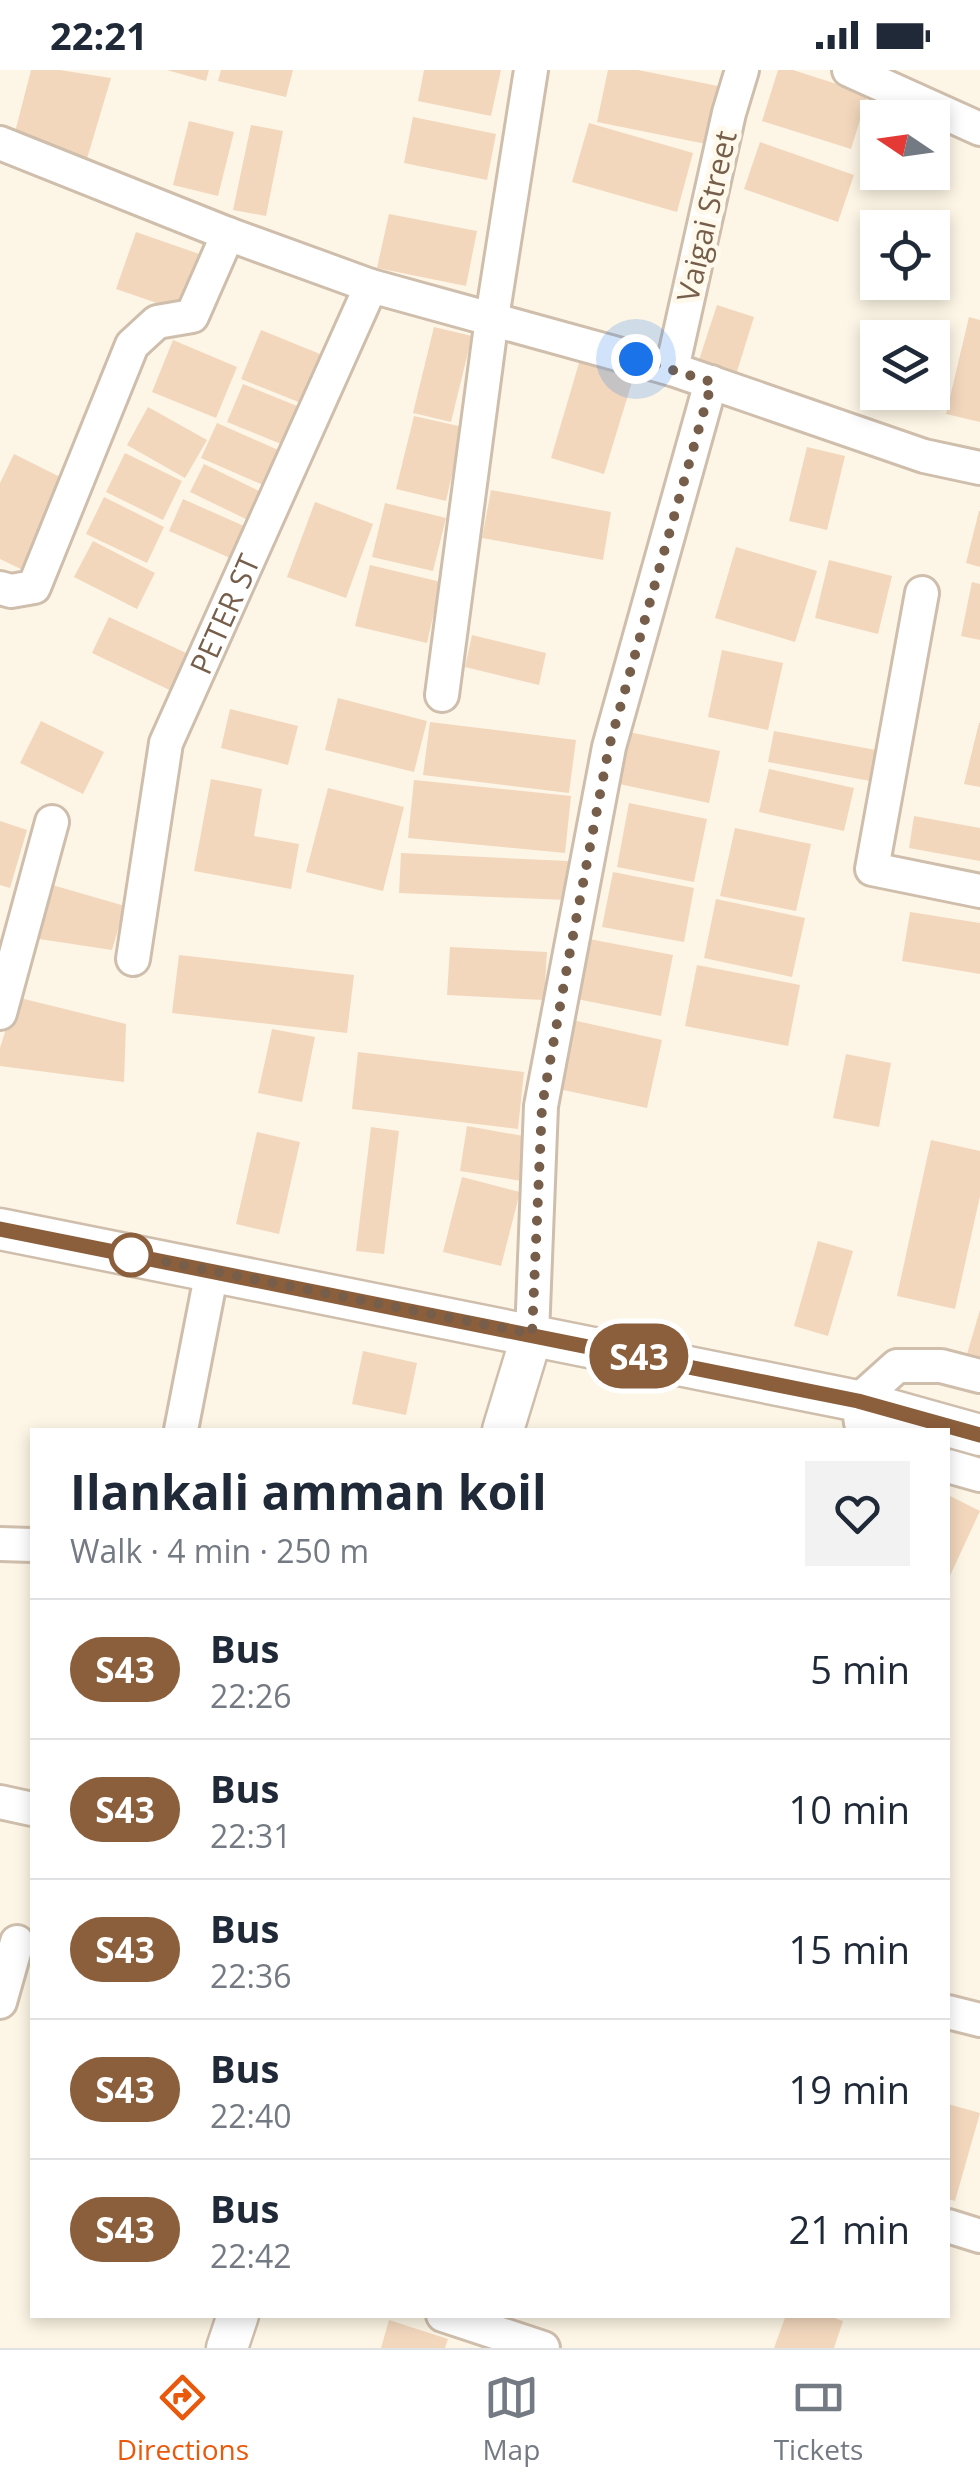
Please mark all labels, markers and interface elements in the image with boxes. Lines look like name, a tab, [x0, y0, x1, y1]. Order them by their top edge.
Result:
text: 22:21	[50, 9, 148, 61]
north arrow	[860, 100, 950, 190]
map controls	[860, 100, 950, 410]
street label: Vaigai Street	[666, 126, 746, 306]
button: locate	[860, 210, 950, 300]
button: layers	[860, 320, 950, 410]
your location	[611, 334, 661, 384]
street label: PETER ST	[179, 547, 269, 680]
unlabelled marker	[110, 1234, 152, 1276]
line badge: S43	[582, 1324, 696, 1388]
text: S43	[609, 1333, 669, 1380]
text: Ilankali amman koil	[70, 1459, 547, 1524]
button: heart	[805, 1461, 910, 1566]
text: Walk · 4 min · 250 m	[70, 1529, 369, 1572]
text: Bus	[210, 1622, 279, 1674]
text: 5 min	[810, 1643, 910, 1695]
text: S43	[95, 1646, 155, 1693]
text: 22:26	[210, 1674, 292, 1717]
text: Bus	[210, 1762, 279, 1814]
text: 10 min	[789, 1783, 910, 1835]
text: S43	[95, 1786, 155, 1833]
text: 22:31	[210, 1814, 292, 1857]
text: Bus	[210, 1902, 279, 1954]
text: 15 min	[789, 1923, 910, 1975]
text: S43	[95, 1926, 155, 1973]
text: 22:36	[210, 1954, 292, 1997]
text: Bus	[210, 2042, 279, 2094]
text: 19 min	[789, 2063, 910, 2115]
text: S43	[95, 2066, 155, 2113]
text: 22:40	[210, 2094, 292, 2137]
text: Bus	[210, 2182, 279, 2234]
text: 21 min	[789, 2203, 910, 2255]
text: S43	[95, 2206, 155, 2253]
text: 22:42	[210, 2234, 292, 2277]
tab: Directions	[117, 2370, 249, 2468]
tab: Map	[482, 2370, 540, 2468]
tab: Tickets	[774, 2370, 863, 2468]

